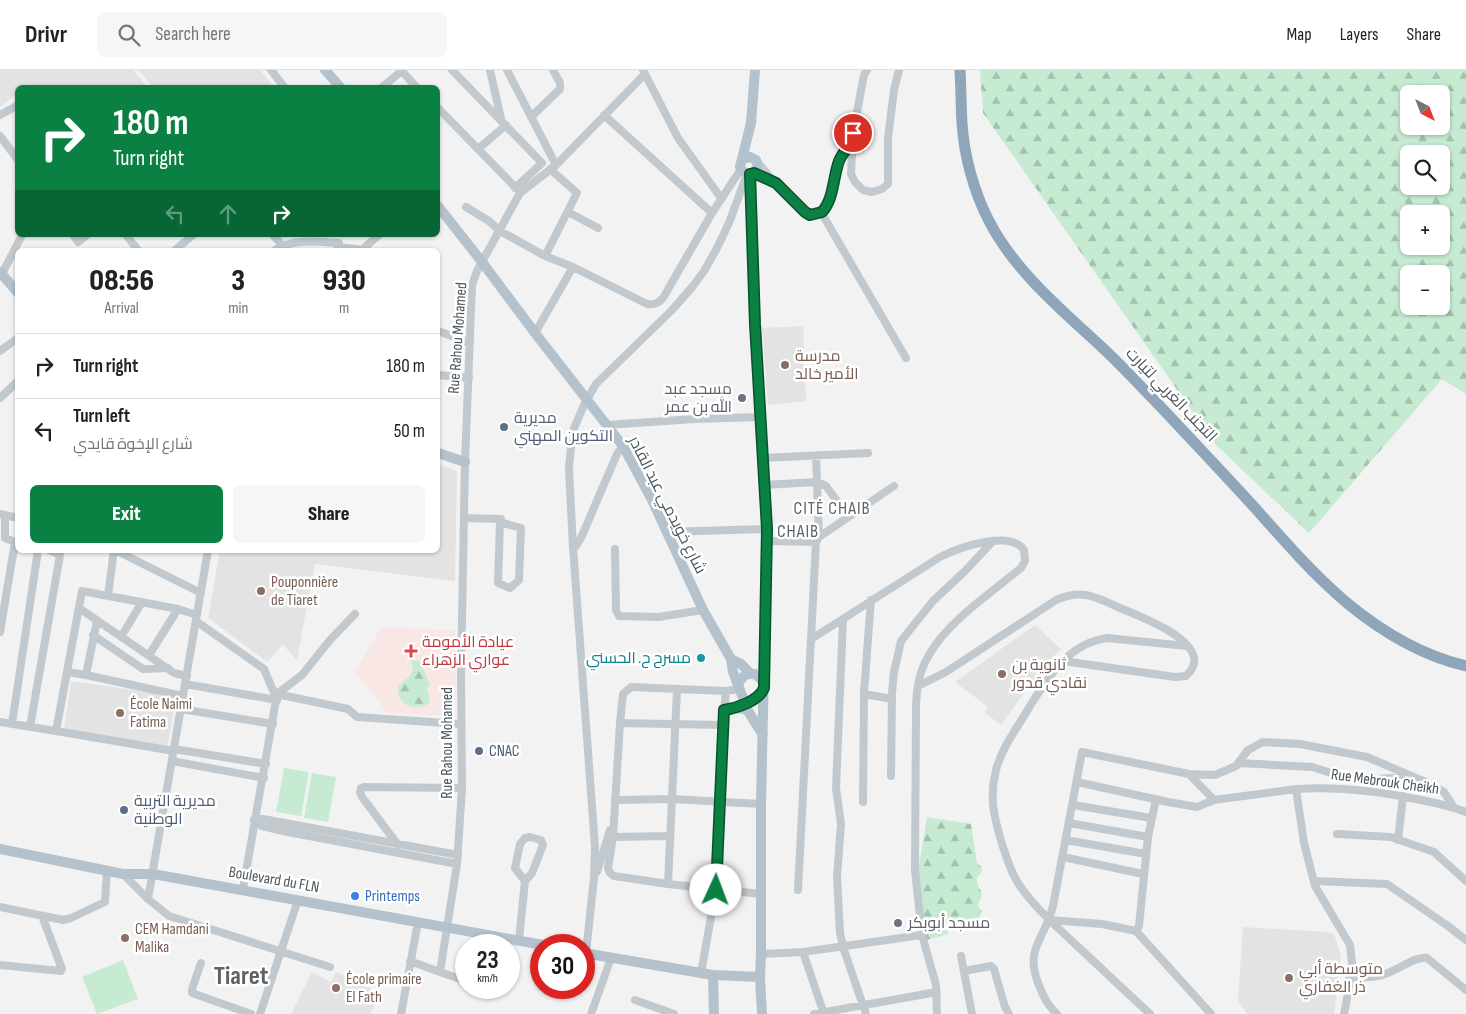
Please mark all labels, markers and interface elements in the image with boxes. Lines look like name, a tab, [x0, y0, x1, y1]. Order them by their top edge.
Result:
search box	[97, 12, 447, 57]
text: Drivr	[25, 20, 67, 49]
icon: search	[115, 21, 143, 49]
text: Search here	[155, 23, 231, 46]
text: Map	[1287, 24, 1312, 45]
text: Layers	[1340, 24, 1379, 45]
text: Share	[1407, 24, 1441, 45]
north arrow	[1400, 85, 1450, 135]
map controls	[1400, 85, 1450, 315]
text: 180 m	[113, 102, 189, 145]
icon: right	[30, 105, 95, 170]
pin	[832, 112, 874, 154]
icon: arrive	[839, 119, 867, 147]
text: Turn right	[113, 145, 184, 172]
button: search	[1400, 145, 1450, 195]
icon: left	[161, 200, 189, 228]
icon: ahead	[214, 200, 242, 228]
icon: right	[267, 200, 295, 228]
button: +	[1400, 205, 1450, 255]
text: 08:56	[89, 263, 154, 299]
text: 3	[231, 263, 245, 299]
text: 930	[323, 263, 366, 299]
button: −	[1400, 265, 1450, 315]
street label: Rue Rahou Mohamed	[445, 282, 471, 394]
text: Arrival	[104, 299, 139, 318]
text: min	[228, 299, 248, 318]
text: m	[339, 299, 349, 318]
street label: التجنب الغربي لتيارت	[1119, 344, 1221, 448]
place label: مدرسة الأمير خالد	[795, 347, 859, 384]
icon: right	[30, 352, 58, 380]
text: Turn right	[73, 355, 138, 378]
text: 180 m	[386, 355, 425, 378]
marker: مدرسة الأمير خالد	[779, 359, 791, 371]
place label: مسجد عبد الله بن عمر	[664, 380, 732, 417]
marker: مسجد عبد الله بن عمر	[736, 392, 748, 404]
text: Turn left	[73, 405, 130, 428]
place label: مديرية التكوين المهني	[514, 409, 613, 449]
icon: left	[30, 417, 58, 445]
text: 50 m	[394, 420, 425, 443]
marker: مديرية التكوين المهني	[498, 421, 510, 433]
street label: شارع خويدمي عبد القادر	[621, 432, 710, 579]
text: شارع الإخوة قايدي	[73, 435, 193, 454]
button: Exit	[30, 485, 223, 543]
button: Share	[233, 485, 425, 543]
district label: CITÉ CHAIB	[793, 498, 871, 519]
district label: CHAIB	[777, 521, 819, 542]
place label: Pouponnière de Tiaret	[271, 573, 338, 610]
marker: Pouponnière de Tiaret	[255, 585, 267, 597]
place label: عيادة الأمومة عواري الزهراء	[422, 633, 514, 673]
marker: عيادة الأمومة عواري الزهراء	[404, 644, 418, 658]
place label: مسرح ح. الحسني	[586, 649, 691, 671]
marker: مسرح ح. الحسني	[695, 652, 707, 664]
place label: ثانوية بن نقادي قدور	[1011, 656, 1087, 696]
marker: ثانوية بن نقادي قدور	[996, 668, 1008, 680]
street label: Rue Rahou Mohamed	[438, 687, 457, 799]
place label: École Naimi Fatima	[130, 695, 192, 732]
marker: École Naimi Fatima	[114, 707, 126, 719]
place label: CNAC	[489, 742, 520, 761]
marker: CNAC	[473, 745, 485, 757]
street label: Rue Mebrouk Cheikh	[1330, 765, 1440, 799]
place label: مديرية التربية الوطنية	[134, 792, 216, 829]
marker: مديرية التربية الوطنية	[118, 804, 130, 816]
street label: Boulevard du FLN	[227, 863, 321, 897]
position arrow	[689, 863, 741, 915]
place label: Printemps	[365, 887, 420, 906]
marker: Printemps	[349, 890, 361, 902]
place label: مسجد أبوبكر	[907, 913, 990, 933]
marker: مسجد أبوبكر	[892, 917, 904, 929]
place label: CEM Hamdani Malika	[135, 920, 209, 957]
marker: CEM Hamdani Malika	[119, 932, 131, 944]
speed limit sign: 30	[530, 934, 595, 999]
text: 23	[476, 945, 499, 976]
place label: متوسطة أبي ذر الغفاري	[1299, 959, 1383, 1000]
district label: Tiaret	[214, 961, 269, 992]
place label: École primaire El Fath	[346, 970, 422, 1007]
text: km/h	[477, 971, 498, 986]
marker: متوسطة أبي ذر الغفاري	[1283, 972, 1295, 984]
marker: École primaire El Fath	[330, 982, 342, 994]

